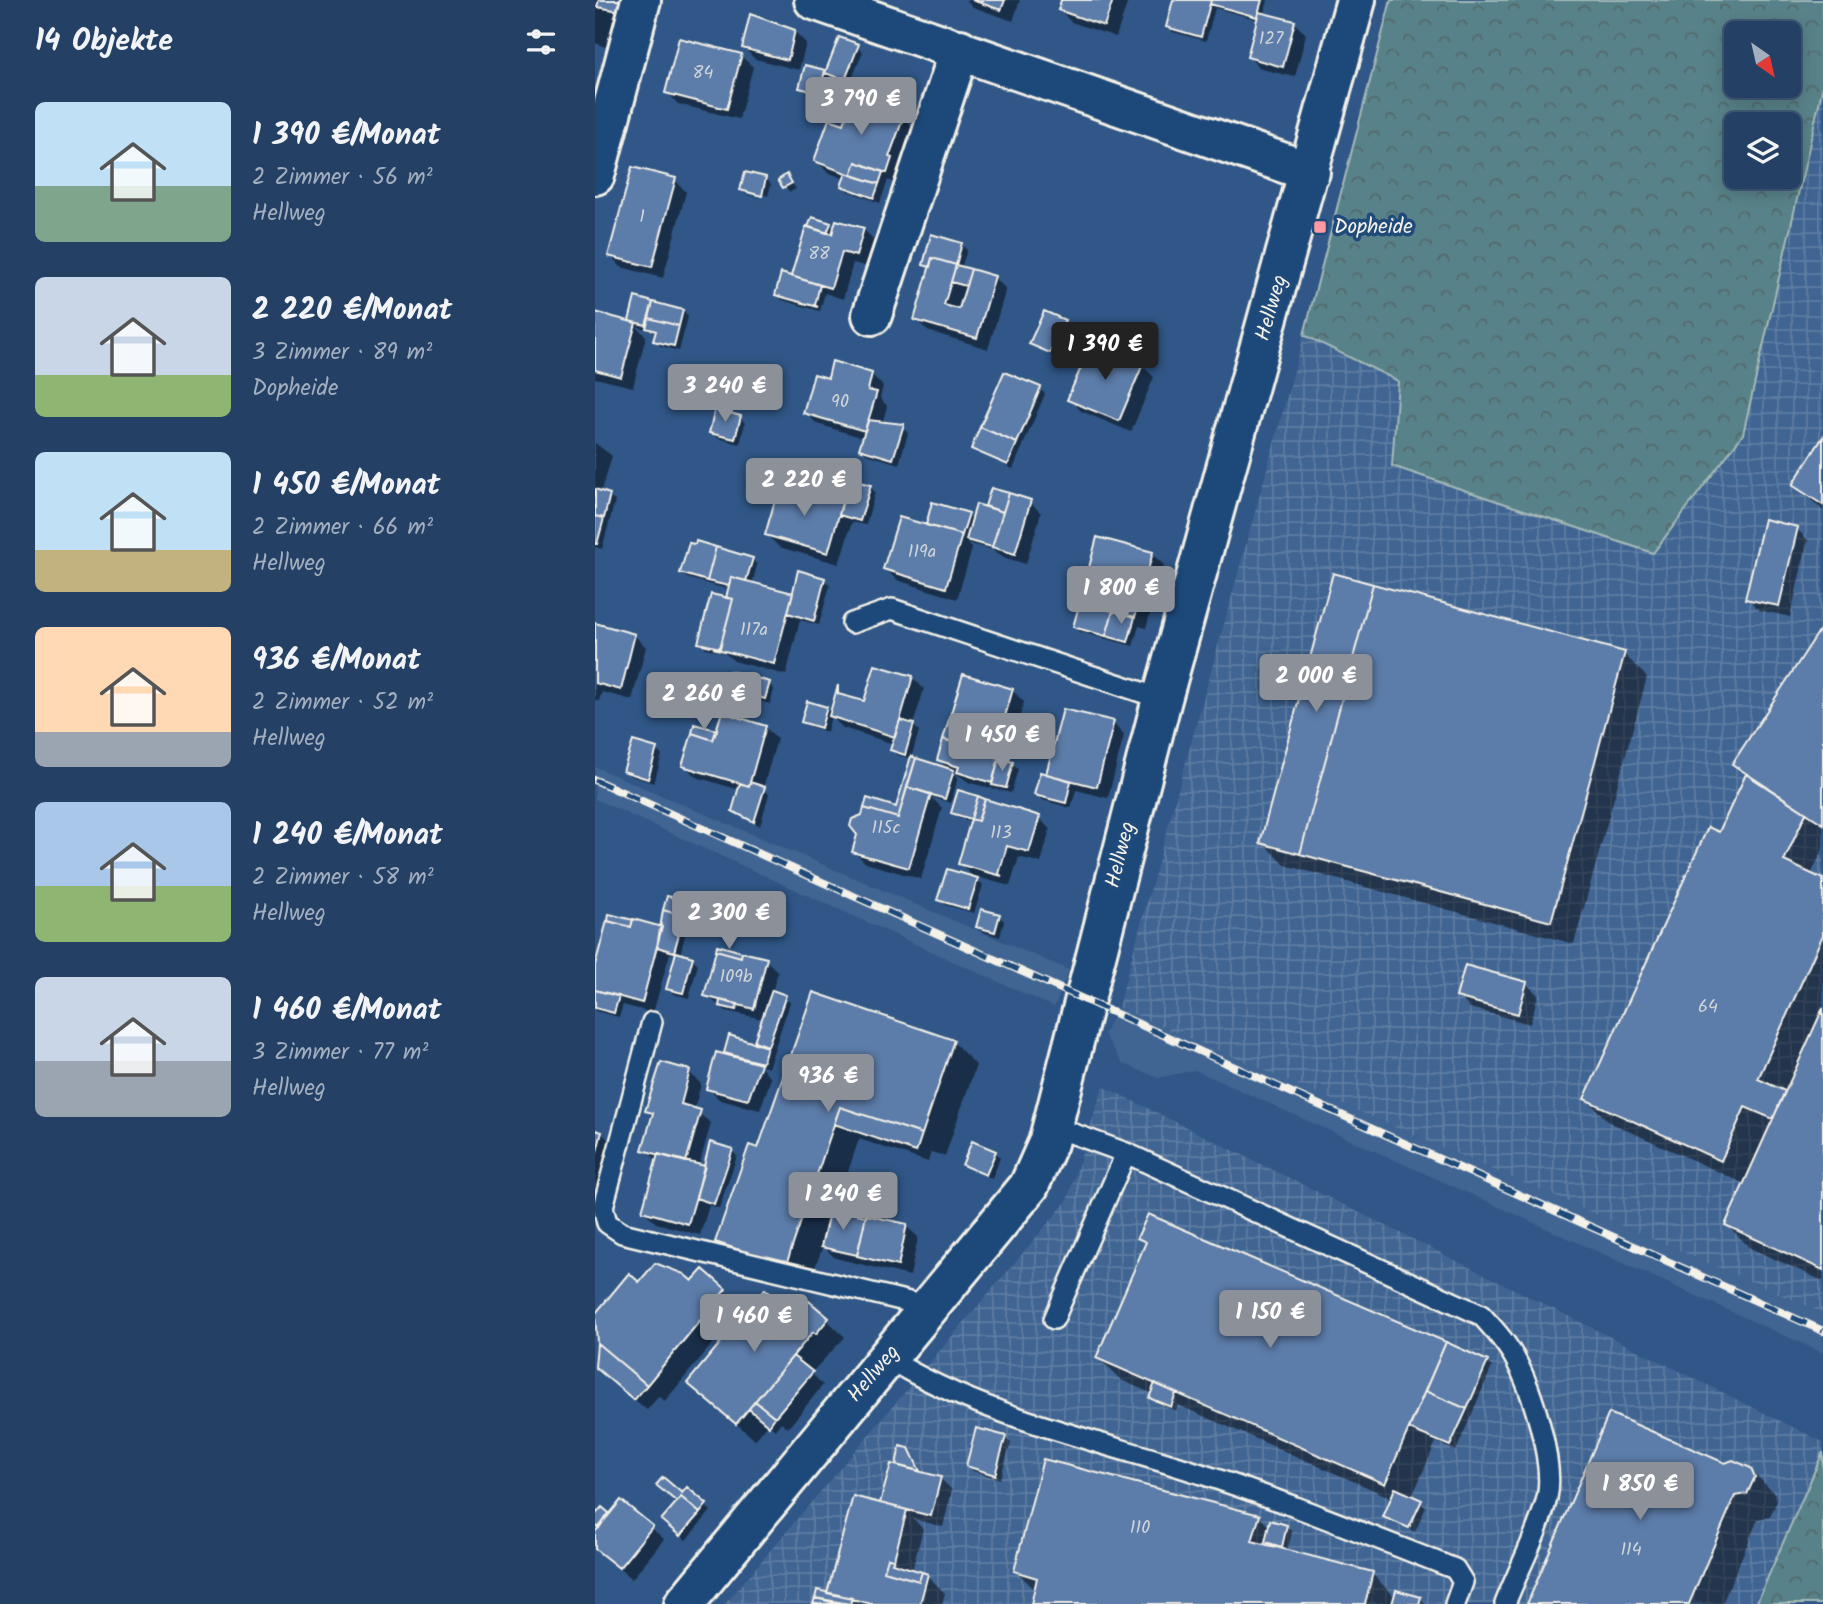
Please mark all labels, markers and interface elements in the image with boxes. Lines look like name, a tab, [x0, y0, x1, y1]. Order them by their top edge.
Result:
text: 14 Objekte	[35, 18, 173, 66]
north arrow	[1724, 21, 1801, 98]
map controls	[1724, 21, 1801, 189]
icon: filters	[522, 23, 560, 61]
house number: 127	[1259, 25, 1284, 54]
house number: 84	[693, 59, 713, 88]
pin: 3 790 €	[796, 78, 926, 137]
text: 3 790 €	[821, 82, 901, 118]
text: 1 390 €/Monat	[252, 112, 440, 160]
button: layers	[1724, 112, 1801, 189]
icon: home	[91, 130, 175, 214]
text: 2 Zimmer · 56 m²	[252, 160, 433, 196]
text: Hellweg	[252, 196, 326, 232]
house number: 1	[639, 203, 645, 232]
place label: Dopheide	[1334, 211, 1413, 244]
marker: Dopheide	[1312, 219, 1328, 235]
house number: 88	[808, 240, 830, 269]
street label: Hellweg	[1247, 271, 1297, 345]
text: 2 220 €/Monat	[252, 287, 452, 335]
icon: home	[91, 305, 175, 389]
pin: 1 390 €	[1040, 322, 1170, 382]
text: 1 390 €	[1067, 327, 1143, 363]
text: 3 Zimmer · 89 m²	[252, 335, 432, 371]
pin: 3 240 €	[660, 364, 790, 424]
text: 3 240 €	[684, 369, 766, 405]
text: Dopheide	[252, 371, 338, 407]
house number: 90	[831, 388, 849, 417]
pin: 2 220 €	[739, 458, 869, 518]
text: 1 450 €/Monat	[252, 462, 440, 510]
text: 2 220 €	[762, 463, 846, 499]
icon: home	[91, 480, 175, 564]
text: 2 Zimmer · 66 m²	[252, 510, 433, 546]
house number: 119a	[908, 538, 936, 567]
text: Hellweg	[252, 546, 326, 582]
pin: 1 800 €	[1056, 566, 1186, 626]
text: 1 800 €	[1083, 571, 1159, 607]
house number: 117a	[740, 616, 768, 645]
text: 936 €/Monat	[252, 637, 421, 685]
pin: 2 000 €	[1251, 654, 1381, 714]
icon: home	[91, 655, 175, 739]
text: 2 000 €	[1275, 659, 1357, 695]
pin: 2 260 €	[639, 672, 769, 732]
text: 2 260 €	[662, 677, 746, 713]
text: 2 Zimmer · 52 m²	[252, 685, 433, 721]
pin: 1 450 €	[937, 714, 1067, 773]
text: 1 450 €	[964, 718, 1040, 754]
text: Hellweg	[252, 721, 326, 757]
text: 1 240 €/Monat	[252, 812, 443, 860]
house number: 115c	[872, 814, 900, 843]
street label: Hellweg	[1097, 818, 1145, 892]
house number: 113	[990, 819, 1012, 848]
icon: home	[91, 830, 175, 914]
text: 2 Zimmer · 58 m²	[252, 860, 434, 896]
pin: 2 300 €	[664, 892, 794, 951]
text: Hellweg	[252, 896, 326, 932]
text: 2 300 €	[688, 896, 770, 932]
house number: 109b	[720, 963, 753, 992]
text: 1 460 €/Monat	[252, 987, 441, 1035]
house number: 64	[1698, 993, 1718, 1022]
icon: home	[91, 1005, 175, 1089]
text: 3 Zimmer · 77 m²	[252, 1035, 428, 1071]
pin: 936 €	[779, 1054, 877, 1114]
text: 936 €	[798, 1059, 858, 1095]
text: Hellweg	[252, 1071, 326, 1107]
pin: 1 240 €	[778, 1172, 908, 1232]
text: 1 240 €	[805, 1177, 881, 1213]
pin: 1 150 €	[1205, 1290, 1335, 1350]
pin: 1 460 €	[689, 1294, 819, 1354]
text: 1 150 €	[1235, 1295, 1305, 1331]
text: 1 460 €	[716, 1299, 792, 1335]
street label: Hellweg	[840, 1338, 908, 1410]
pin: 1 850 €	[1575, 1462, 1705, 1522]
text: 1 850 €	[1602, 1467, 1678, 1503]
house number: 110	[1130, 1514, 1150, 1543]
house number: 114	[1620, 1536, 1642, 1565]

